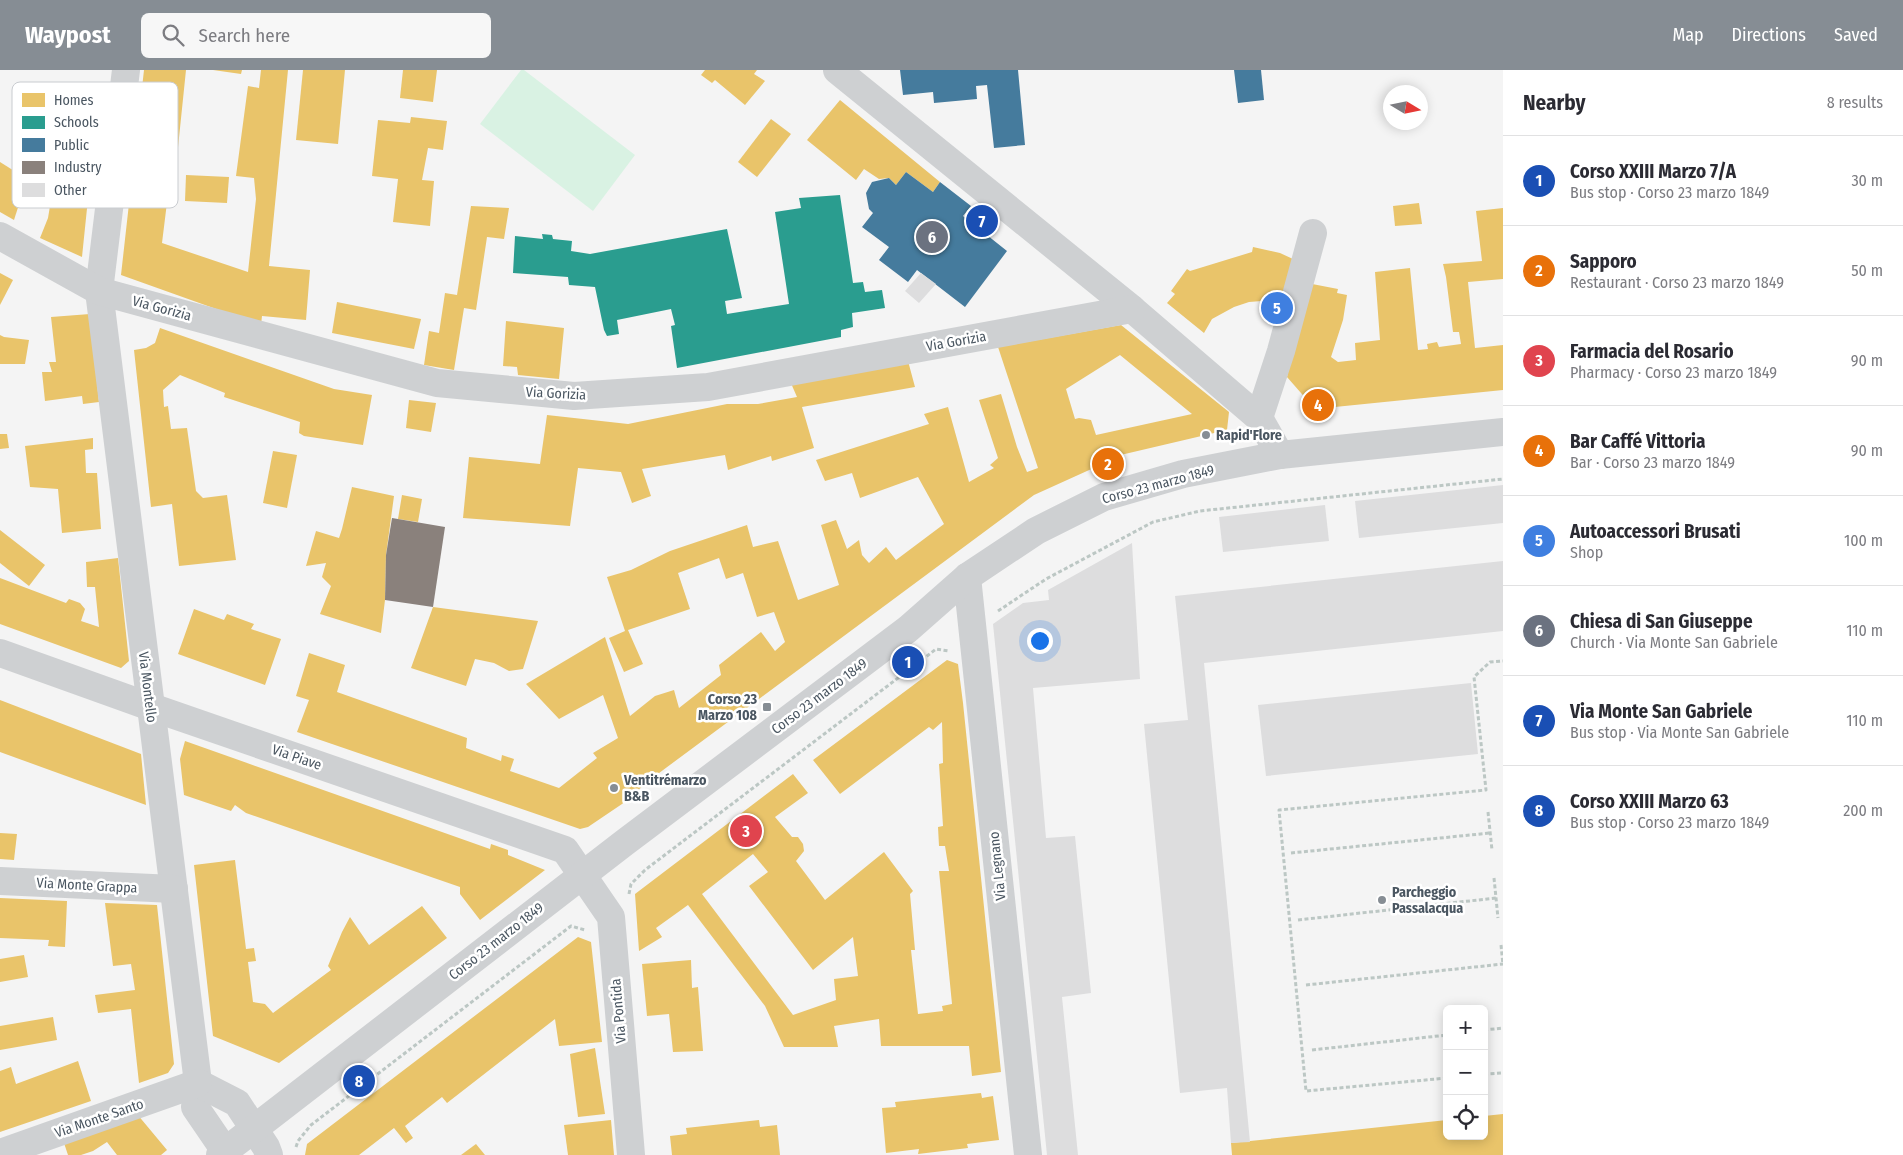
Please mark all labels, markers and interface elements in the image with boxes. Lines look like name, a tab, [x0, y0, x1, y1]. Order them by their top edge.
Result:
search box	[141, 13, 491, 58]
text: Waypost	[25, 21, 111, 49]
icon: search	[159, 21, 187, 49]
text: Search here	[199, 24, 290, 47]
text: Map	[1672, 24, 1704, 46]
text: Directions	[1732, 24, 1806, 46]
text: Saved	[1834, 24, 1878, 46]
legend	[12, 82, 178, 208]
north arrow	[1383, 85, 1428, 130]
text: Nearby	[1523, 90, 1585, 116]
text: Homes	[54, 92, 94, 109]
text: 8 results	[1827, 93, 1883, 112]
text: Schools	[54, 114, 99, 131]
text: Public	[54, 137, 89, 154]
text: Industry	[54, 159, 102, 176]
text: Corso XXIII Marzo 7/A	[1570, 160, 1736, 183]
text: 1	[1536, 171, 1542, 190]
text: 30 m	[1851, 171, 1883, 190]
text: Other	[54, 182, 87, 199]
text: Bus stop · Corso 23 marzo 1849	[1570, 183, 1769, 202]
pin: 7	[966, 202, 998, 240]
pin: 6	[916, 218, 948, 256]
text: Sapporo	[1570, 250, 1637, 273]
text: 2	[1535, 261, 1543, 280]
text: 50 m	[1851, 261, 1883, 280]
text: Restaurant · Corso 23 marzo 1849	[1570, 273, 1784, 292]
pin: 5	[1261, 289, 1293, 327]
street label: Via Gorizia	[130, 292, 193, 325]
street label: Via Gorizia	[925, 328, 987, 355]
text: Farmacia del Rosario	[1570, 340, 1734, 363]
text: 3	[1535, 351, 1543, 370]
text: 90 m	[1851, 351, 1883, 370]
text: Pharmacy · Corso 23 marzo 1849	[1570, 363, 1777, 382]
street label: Via Gorizia	[525, 383, 587, 404]
pin: 4	[1302, 386, 1334, 424]
place label: Rapid'Flore	[1216, 427, 1282, 444]
marker: Rapid'Flore	[1200, 429, 1212, 441]
text: Bar Caffé Vittoria	[1570, 430, 1705, 453]
text: 4	[1535, 441, 1543, 460]
text: 90 m	[1851, 441, 1883, 460]
pin: 2	[1092, 445, 1124, 483]
text: Bar · Corso 23 marzo 1849	[1570, 453, 1735, 472]
street label: Corso 23 marzo 1849	[1100, 461, 1216, 507]
text: Autoaccessori Brusati	[1570, 520, 1741, 543]
text: 5	[1535, 531, 1543, 550]
text: 100 m	[1844, 531, 1883, 550]
text: Shop	[1570, 543, 1603, 562]
text: Chiesa di San Giuseppe	[1570, 610, 1753, 633]
text: 6	[1535, 621, 1543, 640]
text: 110 m	[1846, 621, 1883, 640]
your location	[1027, 628, 1053, 654]
text: Church · Via Monte San Gabriele	[1570, 633, 1778, 652]
pin: 1	[892, 643, 924, 681]
street label: Via Montello	[135, 651, 160, 724]
street label: Corso 23 marzo 1849	[768, 655, 871, 738]
place label: Corso 23 Marzo 108	[698, 691, 758, 724]
text: Via Monte San Gabriele	[1570, 700, 1752, 723]
marker: Corso 23 Marzo 108	[761, 701, 773, 713]
text: 7	[1536, 711, 1542, 730]
text: 110 m	[1846, 711, 1883, 730]
text: Bus stop · Via Monte San Gabriele	[1570, 723, 1789, 742]
street label: Via Piave	[270, 741, 324, 774]
place label: Ventitrémarzo B&B	[623, 772, 707, 805]
marker: Ventitrémarzo B&B	[608, 782, 620, 794]
text: Corso XXIII Marzo 63	[1570, 790, 1729, 813]
text: 8	[1535, 801, 1543, 820]
text: 200 m	[1843, 801, 1883, 820]
pin: 3	[730, 812, 762, 850]
text: Bus stop · Corso 23 marzo 1849	[1570, 813, 1769, 832]
street label: Via Legnano	[985, 831, 1010, 901]
street label: Via Monte Grappa	[36, 874, 138, 897]
place label: Parcheggio Passalacqua	[1392, 884, 1463, 917]
marker: Parcheggio Passalacqua	[1376, 894, 1388, 906]
street label: Corso 23 marzo 1849	[446, 899, 547, 984]
street label: Via Pontida	[607, 978, 630, 1044]
map controls	[1443, 1005, 1488, 1140]
button: +	[1443, 1005, 1488, 1050]
button: −	[1443, 1050, 1488, 1095]
pin: 8	[343, 1062, 375, 1100]
street label: Via Monte Santo	[52, 1095, 146, 1142]
button: locate	[1443, 1095, 1488, 1140]

